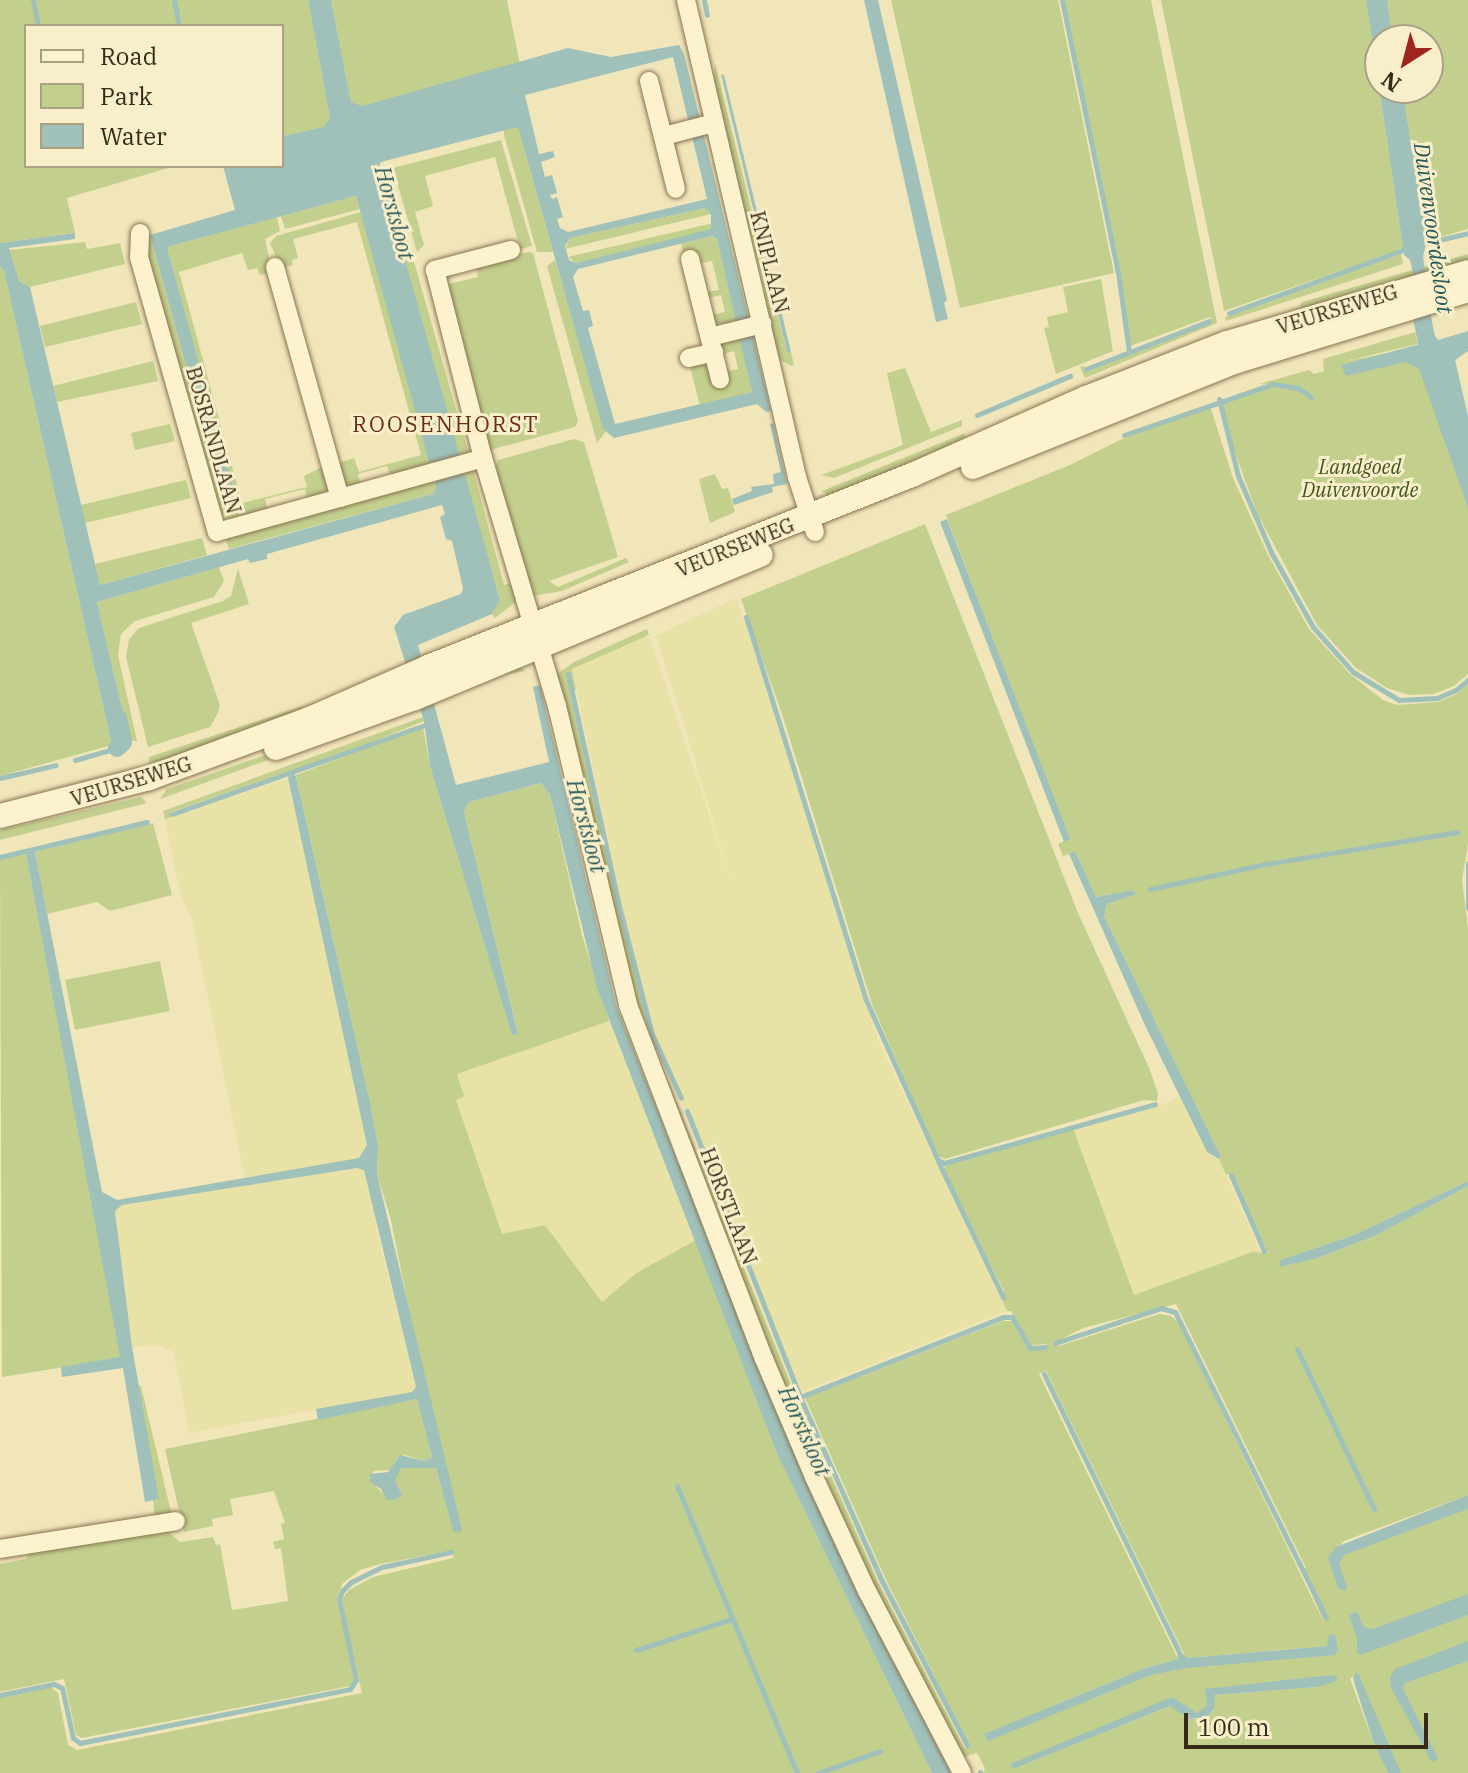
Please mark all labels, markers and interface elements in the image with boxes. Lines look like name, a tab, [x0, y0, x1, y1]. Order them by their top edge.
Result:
legend	[24, 24, 284, 168]
north arrow	[1364, 24, 1444, 104]
text: Road	[100, 40, 157, 72]
text: N	[1375, 65, 1406, 99]
text: Park	[100, 80, 152, 112]
text: Water	[100, 120, 167, 152]
water label: Duivenvoordesloot	[1409, 141, 1459, 315]
water label: Horstsloot	[370, 163, 420, 263]
street label: KNIPLAAN	[746, 208, 794, 316]
street label: VEURSEWEG	[1274, 279, 1400, 339]
street label: BOSRANDLAAN	[182, 364, 246, 516]
district label: ROOSENHORST	[352, 411, 540, 437]
park label: Landgoed Duivenvoorde	[1302, 454, 1418, 501]
street label: VEURSEWEG	[672, 512, 798, 582]
street label: VEURSEWEG	[68, 751, 194, 811]
water label: Horstsloot	[562, 776, 612, 876]
street label: HORSTLAAN	[696, 1144, 762, 1268]
water label: Horstsloot	[773, 1382, 837, 1480]
scale bar	[1188, 1697, 1432, 1747]
text: 100 m	[1198, 1711, 1270, 1743]

